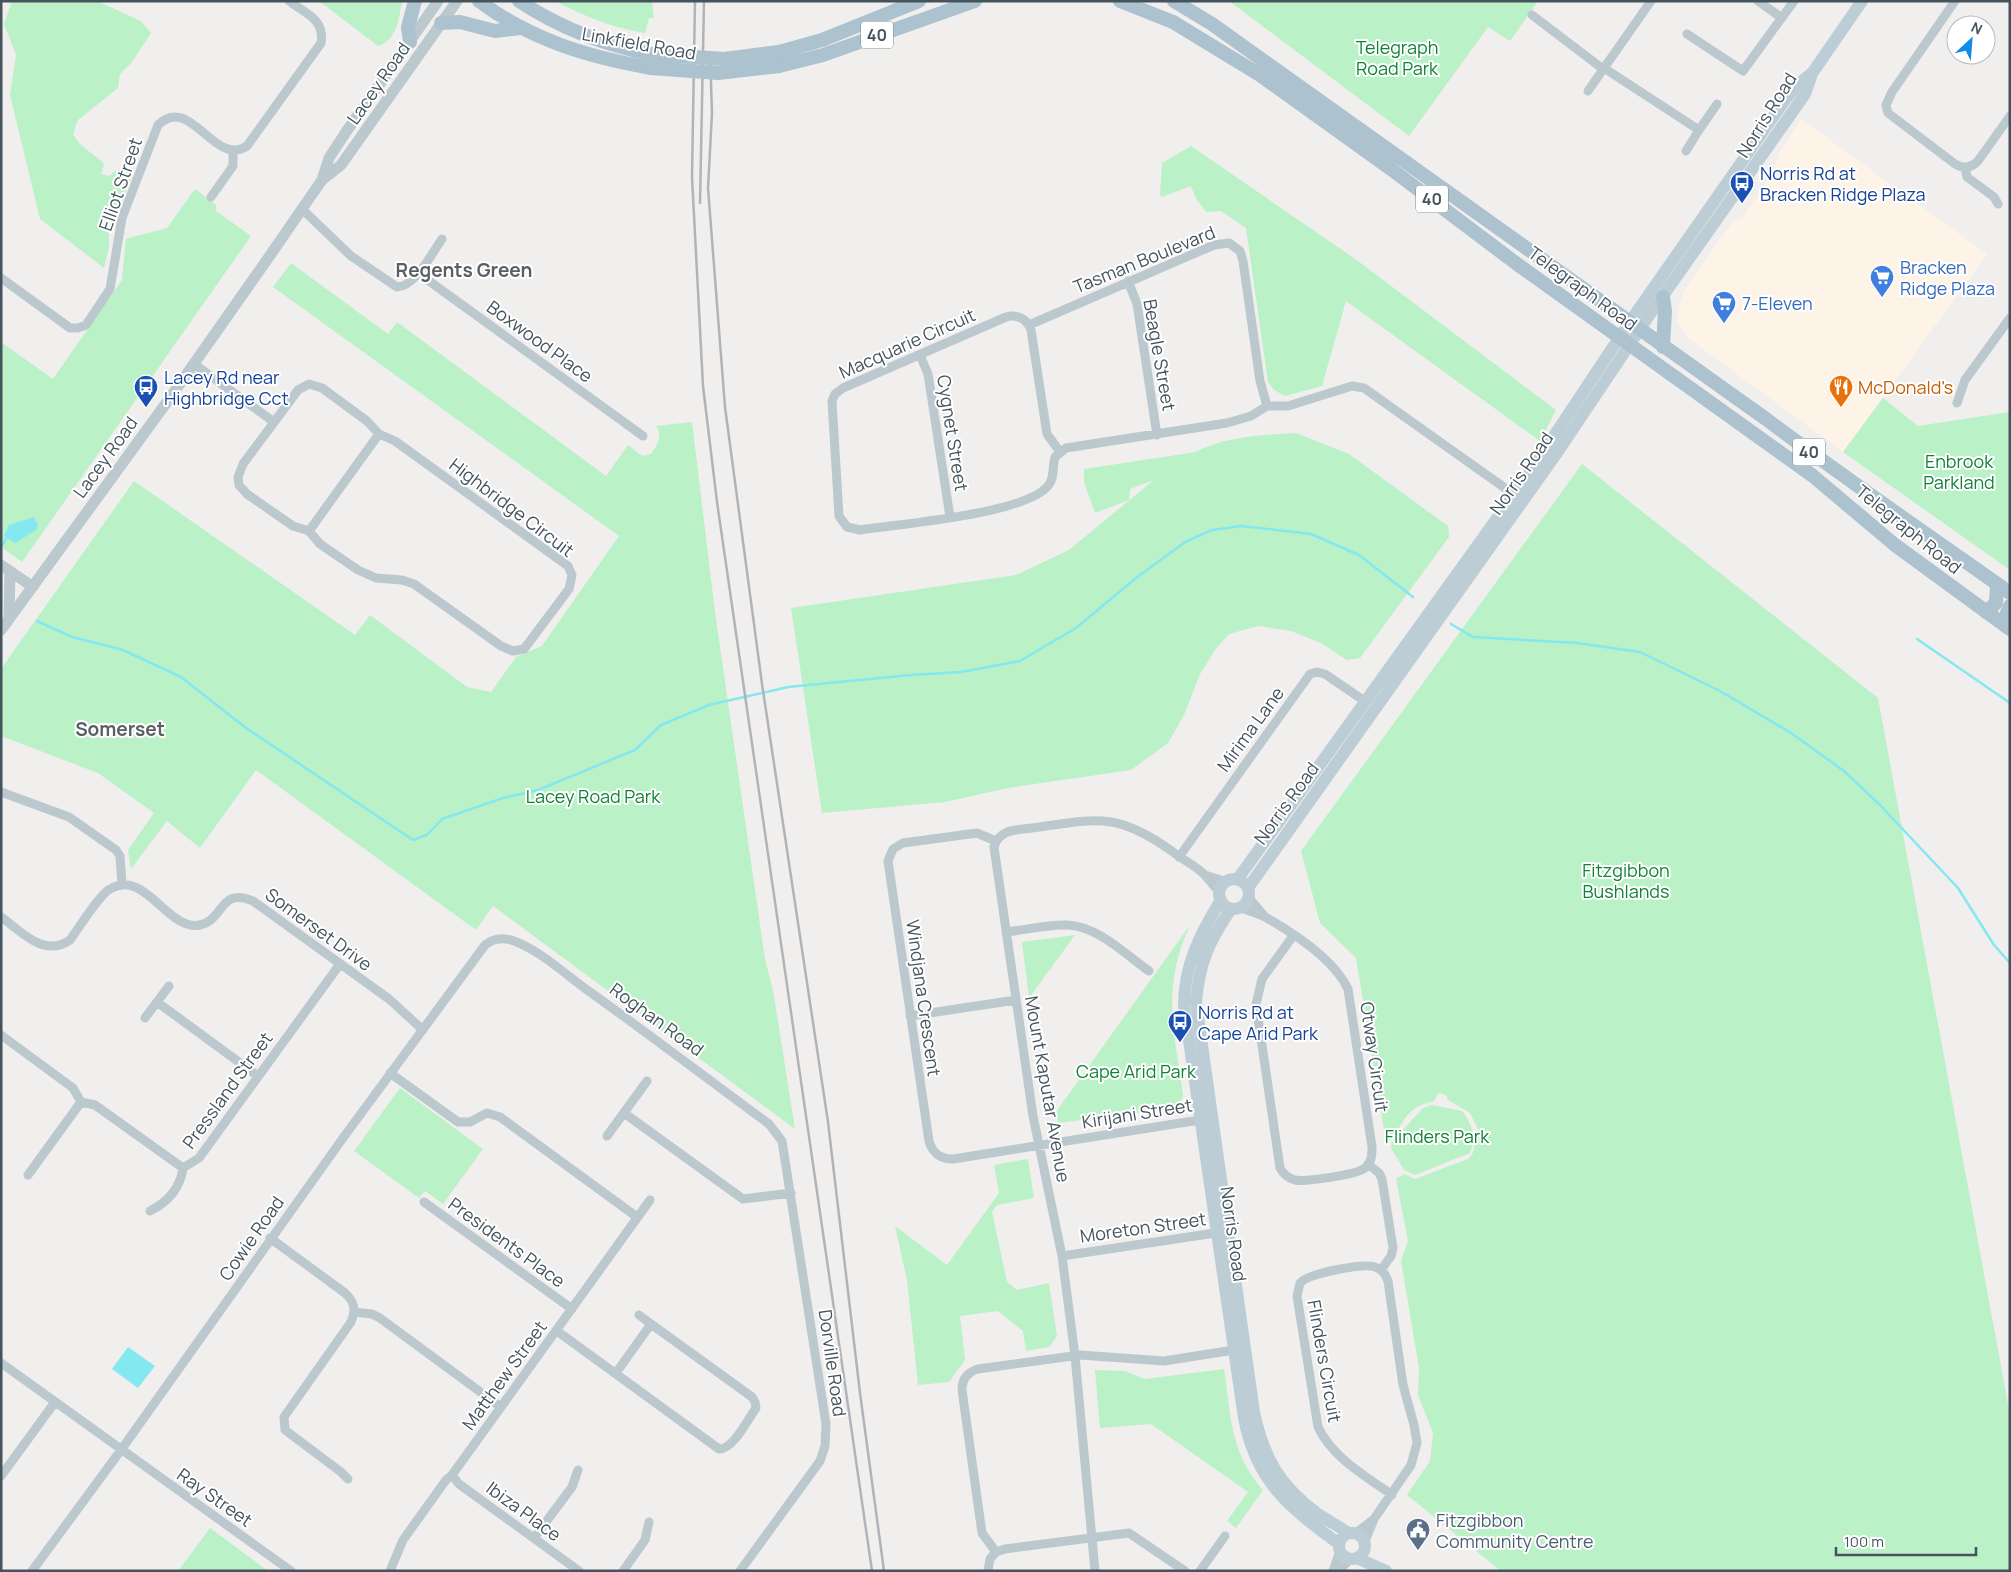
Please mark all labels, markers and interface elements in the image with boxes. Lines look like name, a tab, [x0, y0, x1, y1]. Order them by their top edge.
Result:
north arrow	[1946, 15, 1996, 65]
text: N	[1968, 17, 1986, 39]
street label: Linkfield Road	[580, 21, 698, 65]
road number: 40	[861, 22, 893, 48]
park label: Telegraph Road Park	[1356, 35, 1439, 80]
street label: Lacey Road	[341, 37, 415, 129]
street label: Norris Road	[1730, 68, 1802, 162]
street label: Elliot Street	[93, 134, 147, 234]
place label: Norris Rd at Bracken Ridge Plaza	[1760, 161, 1925, 206]
bus stop icon: Norris Rd at Bracken Ridge Plaza	[1729, 170, 1755, 204]
road number: 40	[1416, 185, 1448, 212]
street label: Tasman Boulevard	[1070, 220, 1218, 298]
street label: Telegraph Road	[1524, 240, 1642, 336]
place label: Bracken Ridge Plaza	[1900, 255, 1995, 300]
district label: Regents Green	[396, 257, 532, 283]
supermarket icon: Bracken Ridge Plaza	[1869, 264, 1895, 298]
supermarket icon: 7-Eleven	[1711, 290, 1737, 324]
place label: 7-Eleven	[1742, 291, 1813, 315]
street label: Boxwood Place	[482, 295, 598, 387]
street label: Beagle Street	[1138, 297, 1182, 413]
street label: Macquarie Circuit	[835, 302, 979, 384]
place label: Lacey Rd near Highbridge Cct	[164, 365, 289, 410]
street label: Cygnet Street	[932, 373, 974, 493]
bus stop icon: Lacey Rd near Highbridge Cct	[133, 374, 159, 408]
restaurant icon: McDonald's	[1828, 374, 1854, 408]
place label: McDonald's	[1858, 375, 1953, 399]
street label: Lacey Road	[67, 412, 143, 502]
street label: Norris Road	[1484, 427, 1558, 519]
road number: 40	[1793, 438, 1825, 466]
park label: Enbrook Parkland	[1923, 449, 1995, 494]
street label: Highbridge Circuit	[445, 452, 579, 562]
street label: Telegraph Road	[1851, 479, 1967, 579]
street label: Mirima Lane	[1211, 682, 1289, 776]
district label: Somerset	[75, 716, 165, 742]
street label: Norris Road	[1248, 757, 1324, 849]
park label: Lacey Road Park	[526, 784, 661, 808]
park label: Fitzgibbon Bushlands	[1582, 858, 1670, 903]
street label: Somerset Drive	[261, 882, 377, 976]
street label: Windjana Crescent	[901, 918, 947, 1078]
street label: Roghan Road	[605, 977, 709, 1061]
street label: Mount Kaputar Avenue	[1020, 994, 1076, 1184]
place label: Norris Rd at Cape Arid Park	[1198, 1000, 1319, 1045]
street label: Otway Circuit	[1355, 1000, 1395, 1114]
bus stop icon: Norris Rd at Cape Arid Park	[1167, 1009, 1193, 1043]
street label: Pressland Street	[177, 1027, 277, 1153]
park label: Cape Arid Park	[1076, 1059, 1197, 1083]
street label: Kirijani Street	[1080, 1092, 1194, 1134]
park label: Flinders Park	[1385, 1124, 1490, 1148]
street label: Norris Road	[1215, 1185, 1253, 1283]
street label: Cowie Road	[213, 1191, 289, 1285]
street label: Presidents Place	[444, 1192, 570, 1292]
street label: Moreton Street	[1078, 1206, 1208, 1248]
street label: Flinders Circuit	[1302, 1298, 1348, 1424]
street label: Dorville Road	[814, 1308, 852, 1418]
street label: Matthew Street	[456, 1316, 552, 1434]
street label: Ray Street	[173, 1462, 257, 1532]
street label: Ibiza Place	[482, 1476, 566, 1546]
place label: Fitzgibbon Community Centre	[1436, 1508, 1594, 1553]
public building icon: Fitzgibbon Community Centre	[1405, 1517, 1431, 1551]
scale bar	[1836, 1524, 1976, 1556]
text: 100 m	[1844, 1531, 1884, 1552]

